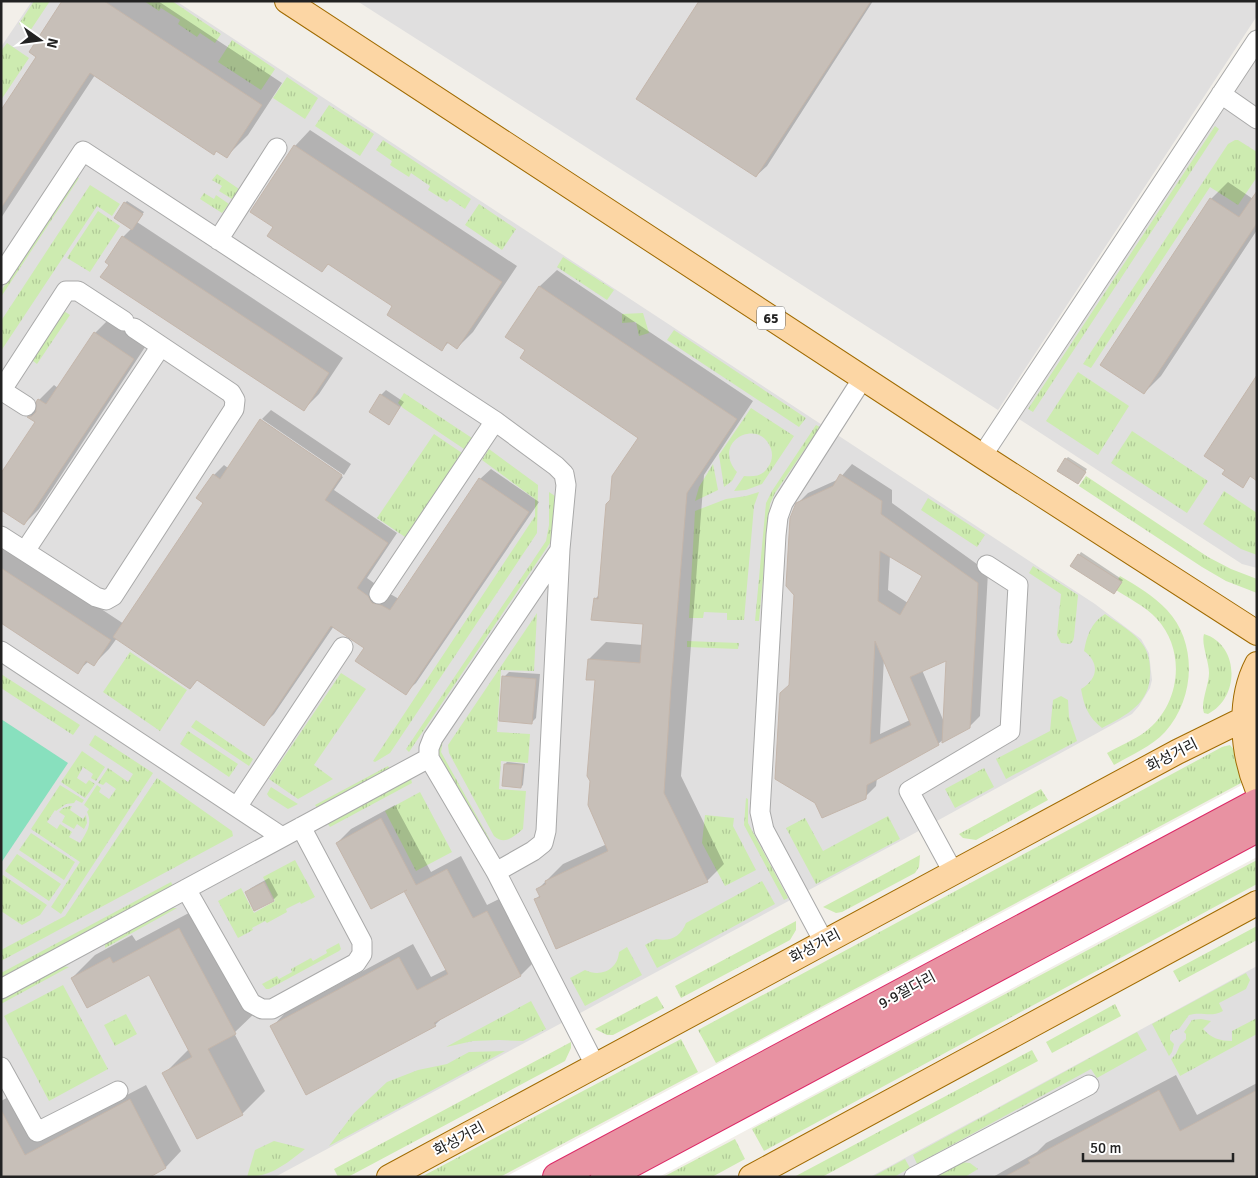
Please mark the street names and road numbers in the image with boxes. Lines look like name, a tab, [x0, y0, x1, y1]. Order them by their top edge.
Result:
road number: 65	[757, 306, 785, 330]
street label: 화성거리	[1143, 734, 1201, 776]
street label: 화성거리	[786, 925, 844, 967]
street label: 9·9절다리	[875, 967, 939, 1013]
street label: 화성거리	[430, 1118, 488, 1160]

